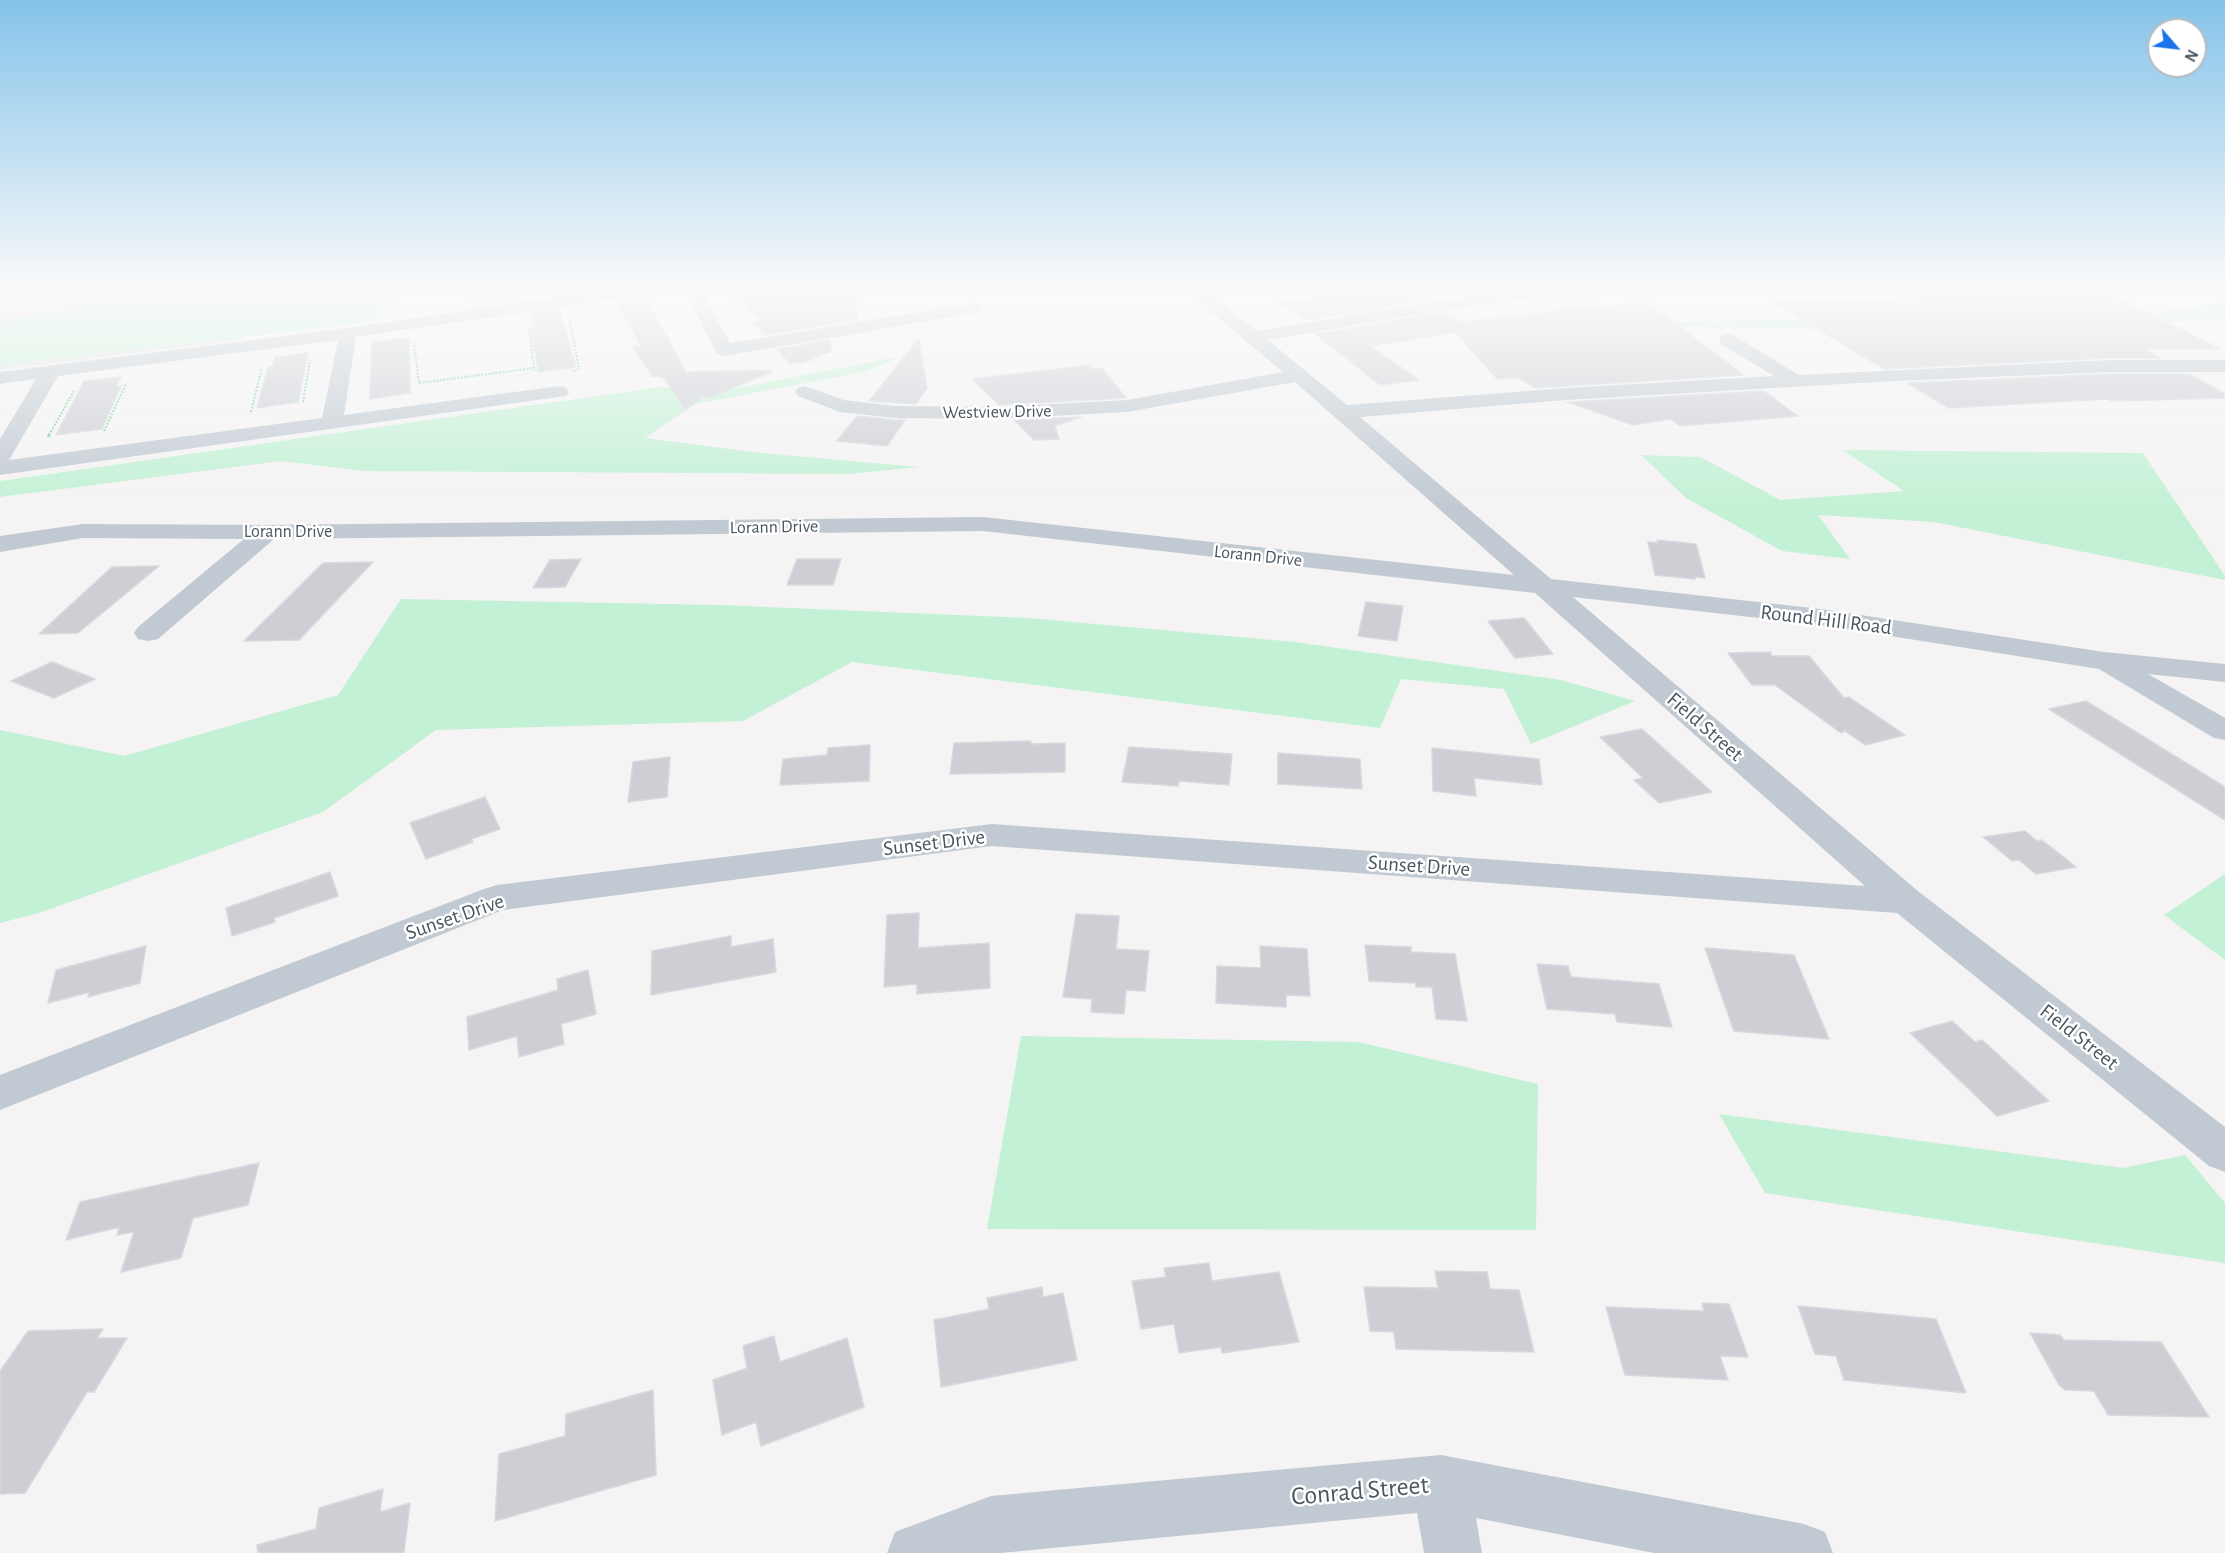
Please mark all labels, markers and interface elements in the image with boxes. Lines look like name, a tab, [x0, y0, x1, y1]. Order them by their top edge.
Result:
north arrow	[2147, 18, 2207, 78]
text: N	[2181, 47, 2201, 64]
street label: Westview Drive	[942, 400, 1052, 424]
street label: Lorann Drive	[730, 515, 818, 539]
street label: Lorann Drive	[244, 521, 332, 543]
street label: Lorann Drive	[1213, 541, 1303, 571]
street label: Round Hill Road	[1759, 599, 1893, 641]
street label: Field Street	[1662, 687, 1748, 767]
street label: Sunset Drive	[882, 824, 986, 862]
street label: Sunset Drive	[1367, 850, 1471, 882]
street label: Sunset Drive	[402, 888, 508, 946]
street label: Field Street	[2035, 998, 2123, 1076]
street label: Conrad Street	[1290, 1469, 1430, 1513]

